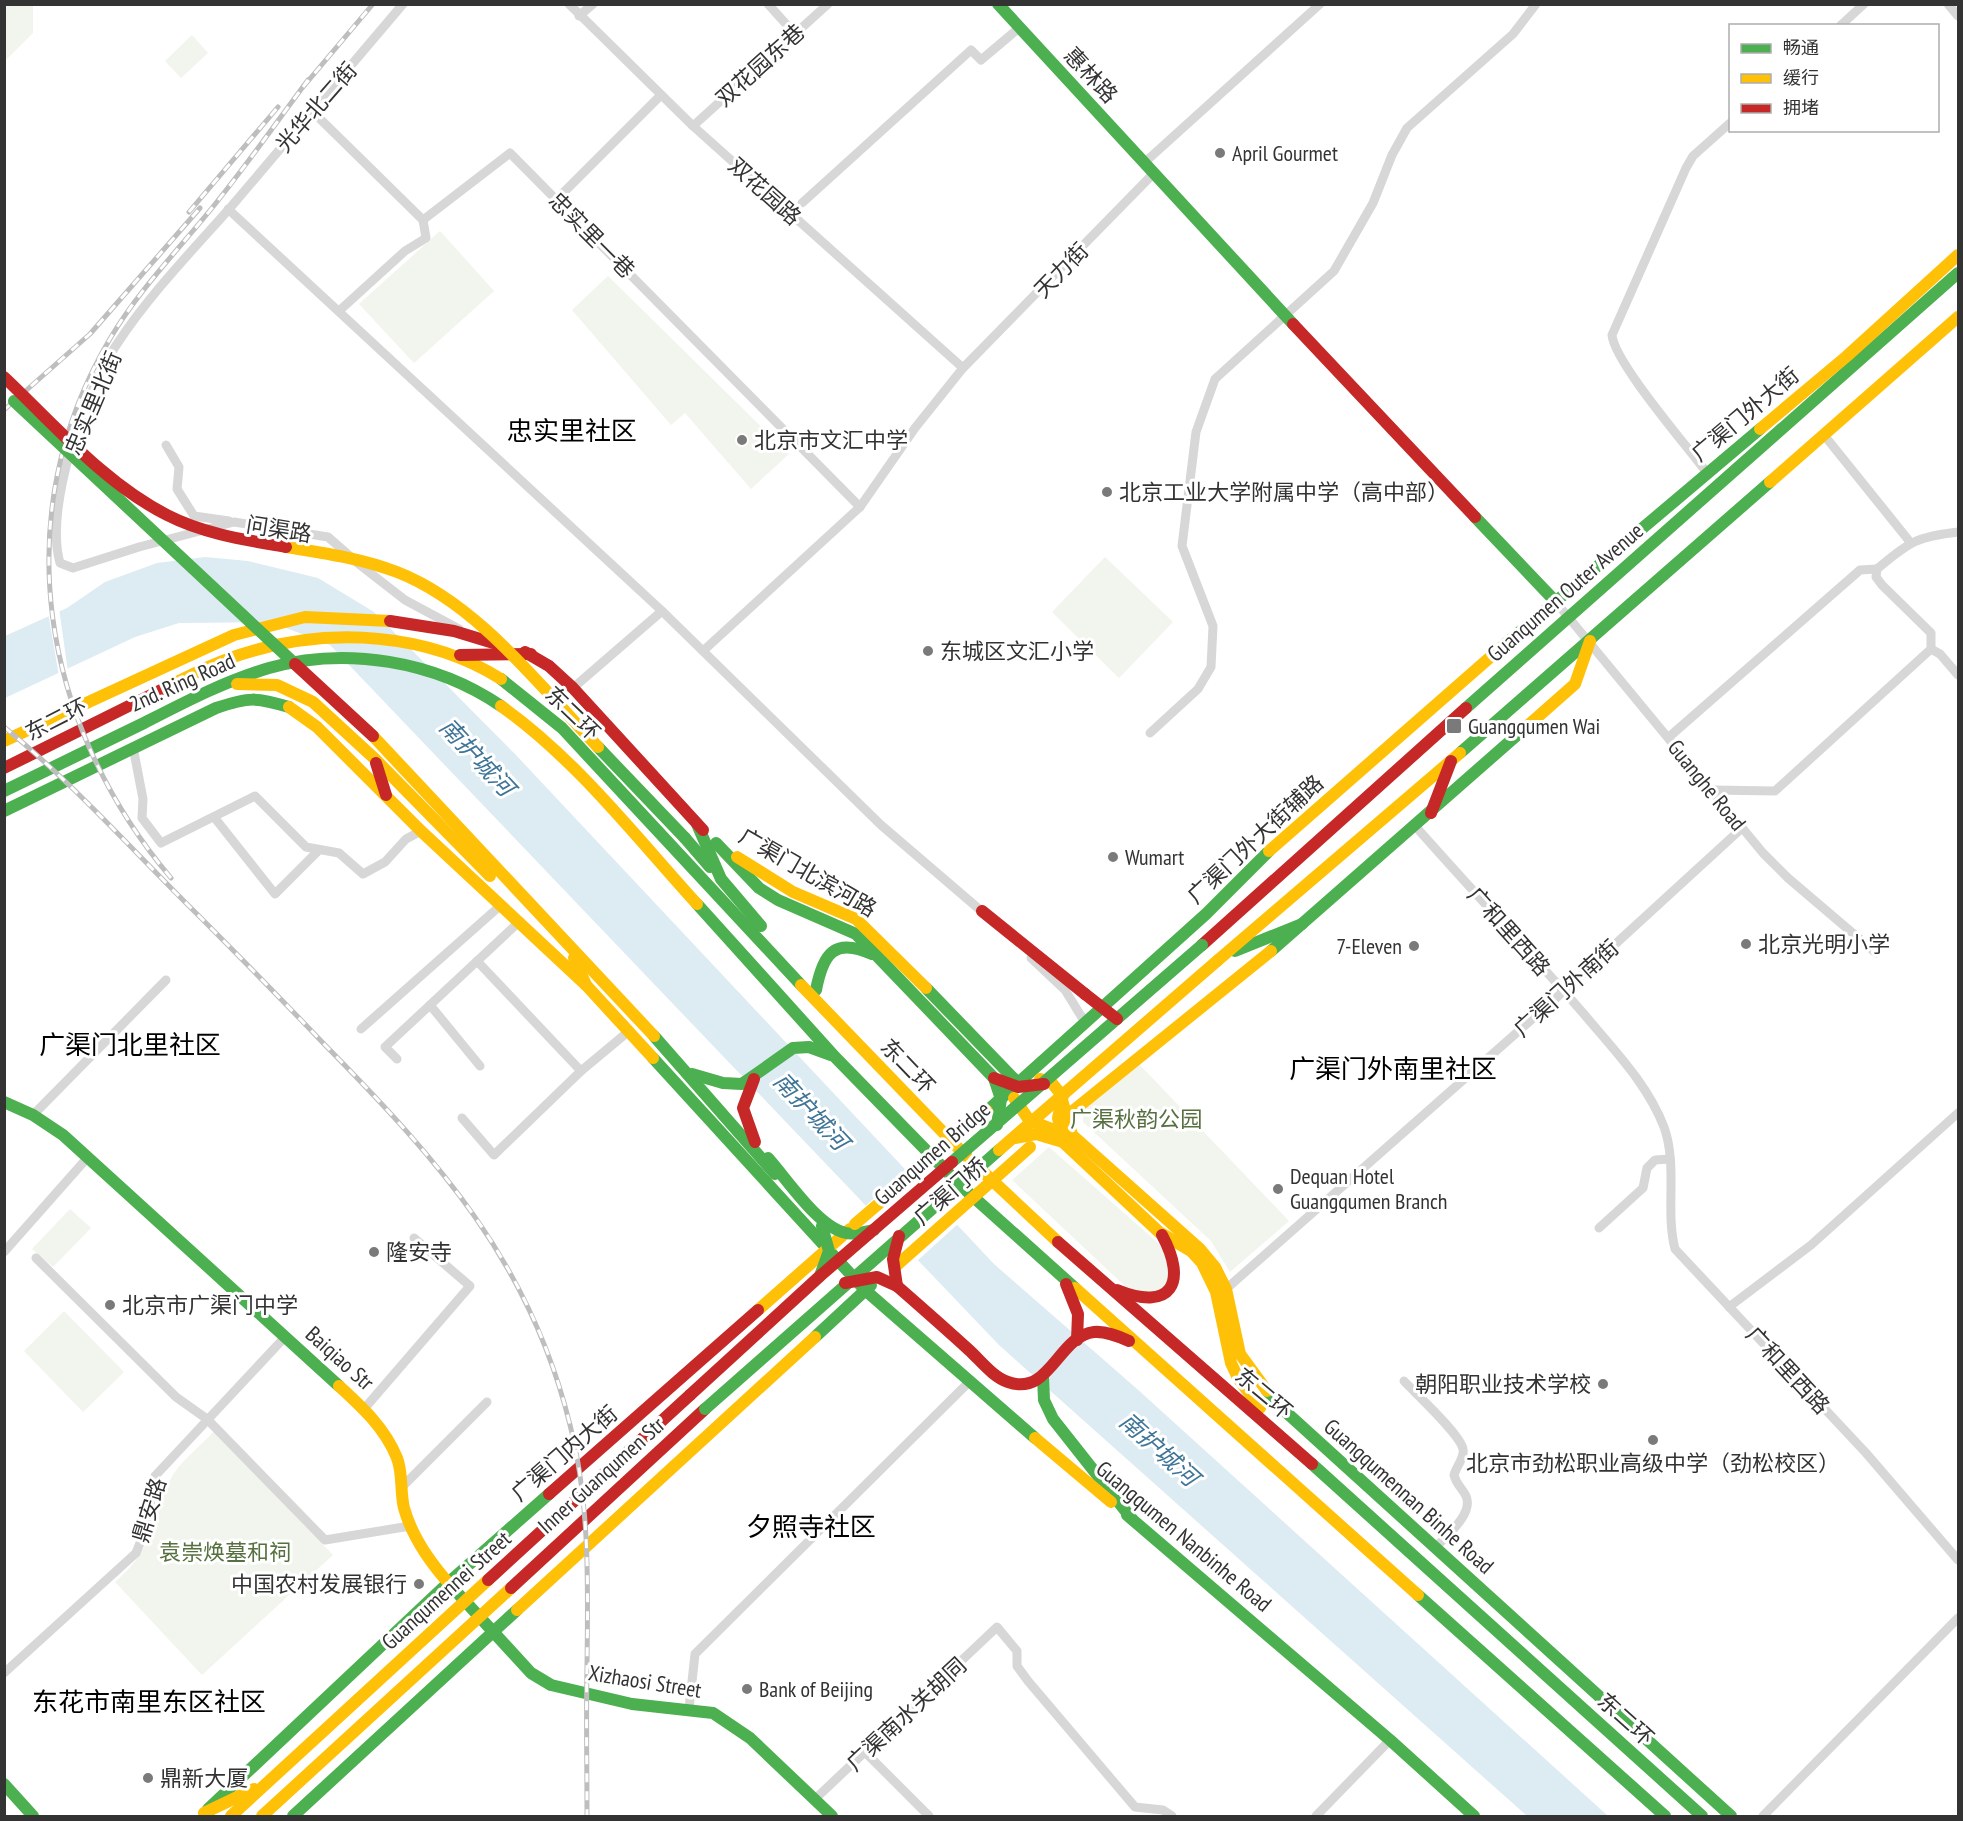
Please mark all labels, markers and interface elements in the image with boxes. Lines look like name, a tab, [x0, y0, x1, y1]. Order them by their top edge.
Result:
street label: 双花园东巷	[710, 18, 810, 112]
legend	[1729, 24, 1939, 132]
text: 畅通	[1783, 36, 1819, 59]
street label: 惠林路	[1058, 41, 1124, 109]
street label: 光华北二街	[269, 56, 363, 158]
text: 缓行	[1783, 66, 1819, 89]
text: 拥堵	[1783, 96, 1819, 119]
place label: April Gourmet	[1232, 139, 1338, 167]
marker: April Gourmet	[1213, 146, 1227, 160]
street label: 双花园路	[723, 151, 807, 231]
street label: 忠实里一巷	[543, 186, 641, 284]
street label: 天力街	[1028, 237, 1094, 303]
street label: 忠实里北街	[59, 347, 127, 459]
street label: 广渠门外大街	[1685, 361, 1805, 467]
district label: 忠实里社区	[507, 414, 637, 447]
place label: 北京市文汇中学	[754, 426, 908, 454]
marker: 北京市文汇中学	[735, 433, 749, 447]
place label: 北京工业大学附属中学（高中部）	[1119, 478, 1449, 506]
marker: 北京工业大学附属中学（高中部）	[1100, 485, 1114, 499]
street label: 问渠路	[244, 510, 314, 548]
street label: Guanqumen Outer Avenue	[1481, 517, 1649, 667]
place label: 东城区文汇小学	[940, 637, 1094, 665]
marker: 东城区文汇小学	[921, 644, 935, 658]
street label: 2nd. Ring Road	[125, 646, 239, 718]
street label: 东二环	[540, 680, 606, 746]
street label: 东二环	[20, 692, 92, 746]
water label: 南护城河	[433, 711, 524, 806]
place label: Guangqumen Wai	[1468, 712, 1600, 740]
marker: Guangqumen Wai	[1445, 717, 1463, 735]
street label: Guanghe Road	[1662, 734, 1752, 836]
street label: 广渠门外大街辅路	[1181, 769, 1329, 909]
street label: 广渠门北滨河路	[734, 821, 882, 923]
place label: Wumart	[1125, 843, 1184, 871]
marker: Wumart	[1106, 850, 1120, 864]
street label: 广和里西路	[1462, 881, 1556, 981]
place label: 北京光明小学	[1758, 930, 1890, 958]
place label: 7-Eleven	[1336, 932, 1402, 960]
street label: 广渠门外南街	[1508, 933, 1624, 1043]
marker: 北京光明小学	[1739, 937, 1753, 951]
marker: 7-Eleven	[1407, 939, 1421, 953]
district label: 广渠门北里社区	[39, 1028, 221, 1061]
street label: 东二环	[875, 1033, 941, 1099]
district label: 广渠门外南里社区	[1289, 1052, 1497, 1085]
water label: 南护城河	[767, 1065, 858, 1160]
street label: Guanqumen Bridge	[868, 1095, 996, 1211]
park label: 广渠秋韵公园	[1070, 1105, 1202, 1133]
street label: 广渠门桥	[908, 1152, 992, 1230]
place label: Dequan Hotel Guangqumen Branch	[1290, 1162, 1447, 1215]
marker: Dequan Hotel Guangqumen Branch	[1271, 1182, 1285, 1196]
place label: 隆安寺	[386, 1238, 452, 1266]
marker: 隆安寺	[367, 1245, 381, 1259]
place label: 北京市广渠门中学	[122, 1291, 298, 1319]
marker: 北京市广渠门中学	[103, 1298, 117, 1312]
street label: Baiqiao Str	[300, 1320, 380, 1396]
street label: 广和里西路	[1740, 1320, 1836, 1420]
street label: 东二环	[1230, 1361, 1298, 1425]
place label: 朝阳职业技术学校	[1415, 1370, 1591, 1398]
marker: 朝阳职业技术学校	[1596, 1377, 1610, 1391]
street label: 广渠门内大街	[505, 1399, 623, 1507]
water label: 南护城河	[1113, 1405, 1208, 1495]
street label: Inner Guanqumen Str	[532, 1411, 670, 1539]
street label: Guangqumennan Binhe Road	[1318, 1412, 1500, 1580]
marker: 北京市劲松职业高级中学（劲松校区）	[1646, 1433, 1660, 1447]
place label: 北京市劲松职业高级中学（劲松校区）	[1466, 1449, 1840, 1477]
street label: Guangqumen Nanbinhe Road	[1091, 1454, 1277, 1618]
street label: 鼎安路	[126, 1474, 172, 1546]
district label: 夕照寺社区	[746, 1510, 876, 1543]
street label: Guanqumennei Street	[375, 1525, 517, 1655]
park label: 袁崇焕墓和祠	[159, 1538, 291, 1566]
place label: 中国农村发展银行	[231, 1570, 407, 1598]
marker: 中国农村发展银行	[412, 1577, 426, 1591]
street label: 广渠南水关胡同	[840, 1651, 972, 1777]
street label: Xizhaosi Street	[586, 1658, 704, 1704]
place label: Bank of Beijing	[759, 1675, 873, 1703]
marker: Bank of Beijing	[740, 1682, 754, 1696]
district label: 东花市南里东区社区	[32, 1685, 266, 1718]
street label: 东二环	[1592, 1687, 1660, 1751]
place label: 鼎新大厦	[160, 1764, 248, 1792]
marker: 鼎新大厦	[141, 1771, 155, 1785]

